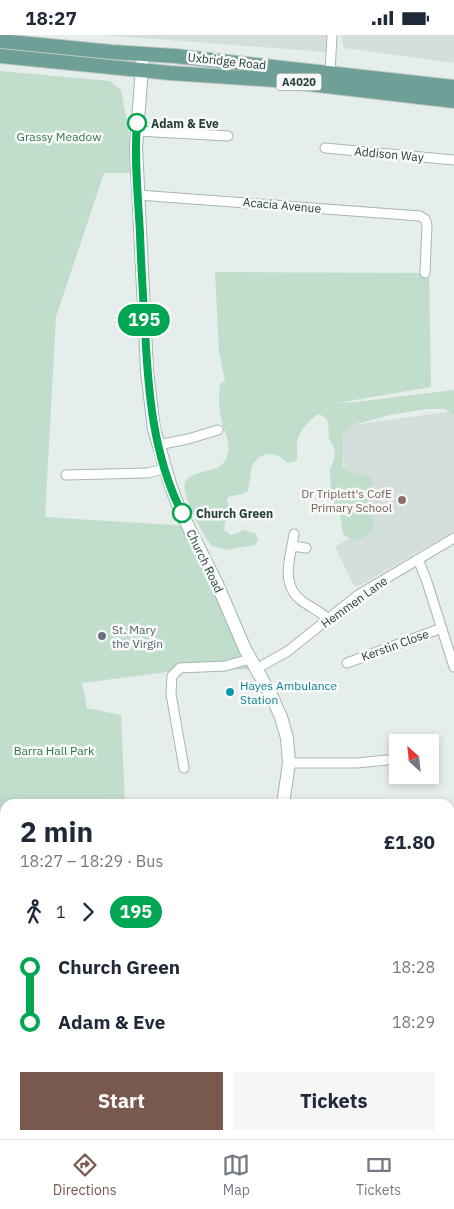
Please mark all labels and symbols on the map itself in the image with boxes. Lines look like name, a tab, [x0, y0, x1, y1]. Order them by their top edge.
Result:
street label: Uxbridge Road	[187, 49, 267, 73]
road number: A4020	[276, 73, 322, 91]
marker: Adam & Eve	[127, 113, 147, 133]
place label: Adam & Eve	[151, 116, 219, 131]
park label: Grassy Meadow	[17, 129, 101, 144]
street label: Addison Way	[354, 143, 424, 165]
street label: Acacia Avenue	[242, 194, 322, 216]
line badge: 195	[115, 304, 173, 336]
place label: Dr Triplett's CofE Primary School	[301, 486, 392, 515]
marker: Dr Triplett's CofE Primary School	[396, 494, 408, 506]
marker: Church Green	[172, 503, 192, 523]
place label: Church Green	[196, 506, 273, 521]
street label: Church Road	[183, 527, 227, 595]
street label: Hemmen Lane	[318, 573, 390, 631]
place label: St. Mary the Virgin	[112, 622, 163, 651]
street label: Kerstin Close	[359, 626, 431, 664]
marker: St. Mary the Virgin	[96, 630, 108, 642]
place label: Hayes Ambulance Station	[240, 678, 337, 707]
marker: Hayes Ambulance Station	[224, 686, 236, 698]
north arrow	[389, 734, 439, 784]
park label: Barra Hall Park	[14, 743, 95, 758]

